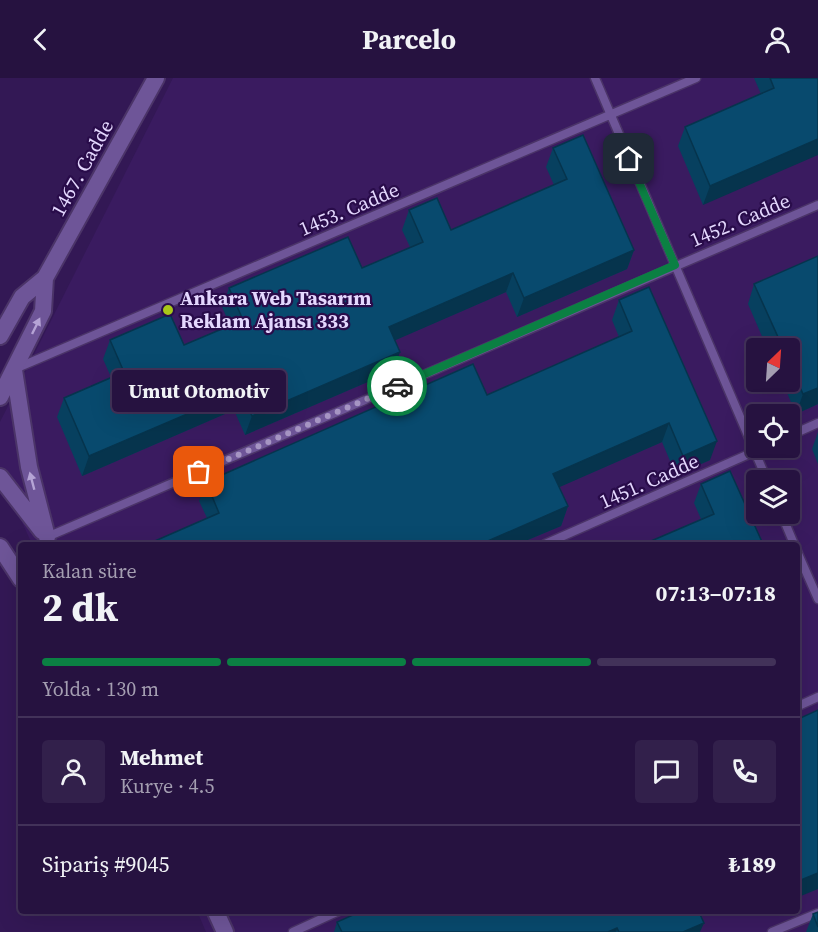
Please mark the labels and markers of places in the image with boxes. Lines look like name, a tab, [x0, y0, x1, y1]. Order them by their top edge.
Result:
pin	[603, 133, 654, 184]
place label: Ankara Web Tasarım Reklam Ajansı 333	[180, 284, 371, 335]
marker: Ankara Web Tasarım Reklam Ajansı 333	[161, 303, 175, 317]
callout: Umut Otomotiv	[112, 370, 286, 412]
pin	[173, 446, 224, 497]

